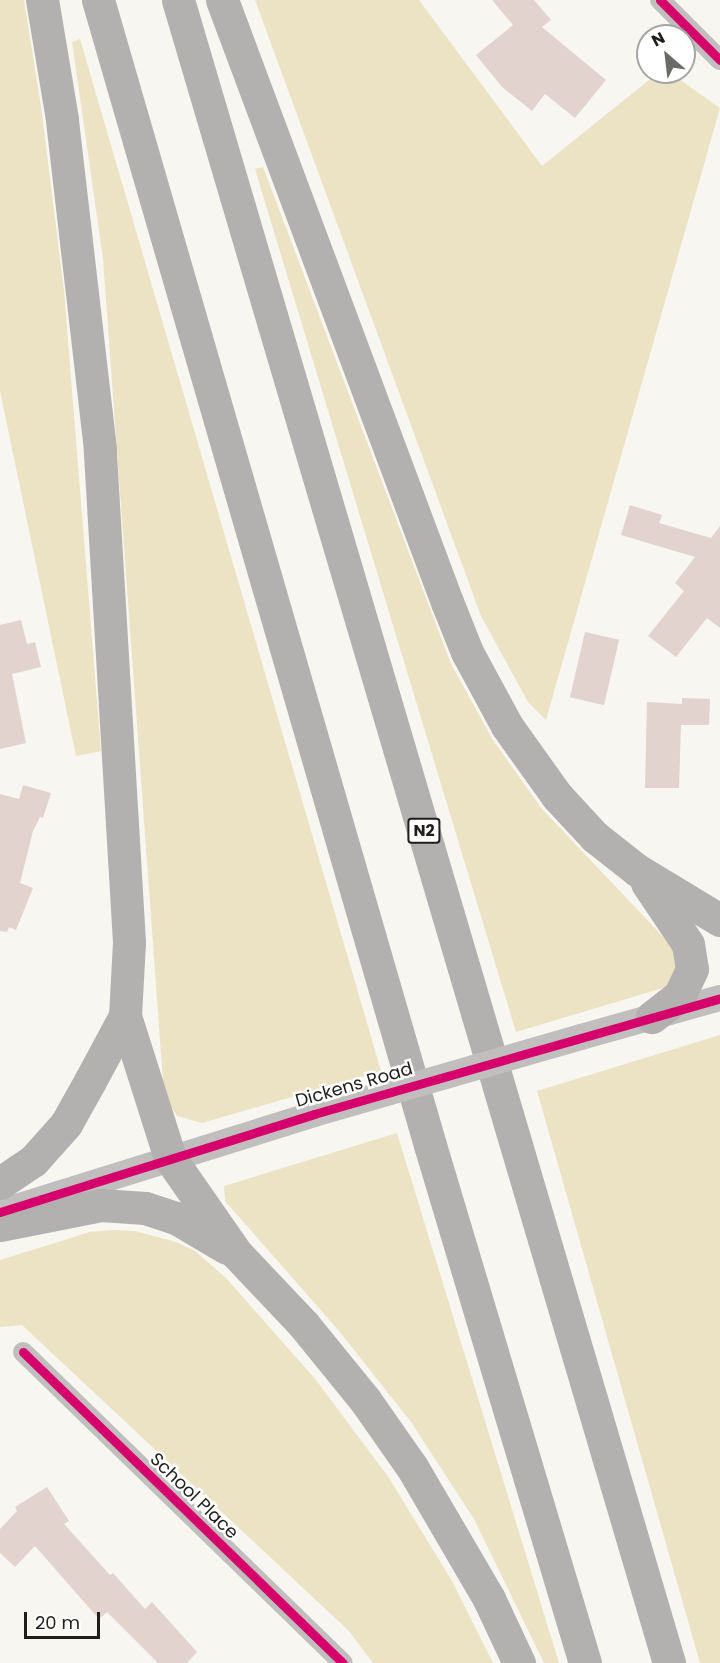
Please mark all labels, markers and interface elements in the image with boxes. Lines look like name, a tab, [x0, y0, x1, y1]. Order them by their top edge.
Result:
north arrow	[636, 24, 696, 84]
text: N	[648, 26, 669, 52]
road number: N2	[406, 818, 442, 844]
street label: Dickens Road	[293, 1058, 415, 1112]
street label: School Place	[145, 1449, 243, 1543]
scale bar	[27, 1600, 104, 1638]
text: 20 m	[35, 1610, 80, 1635]

